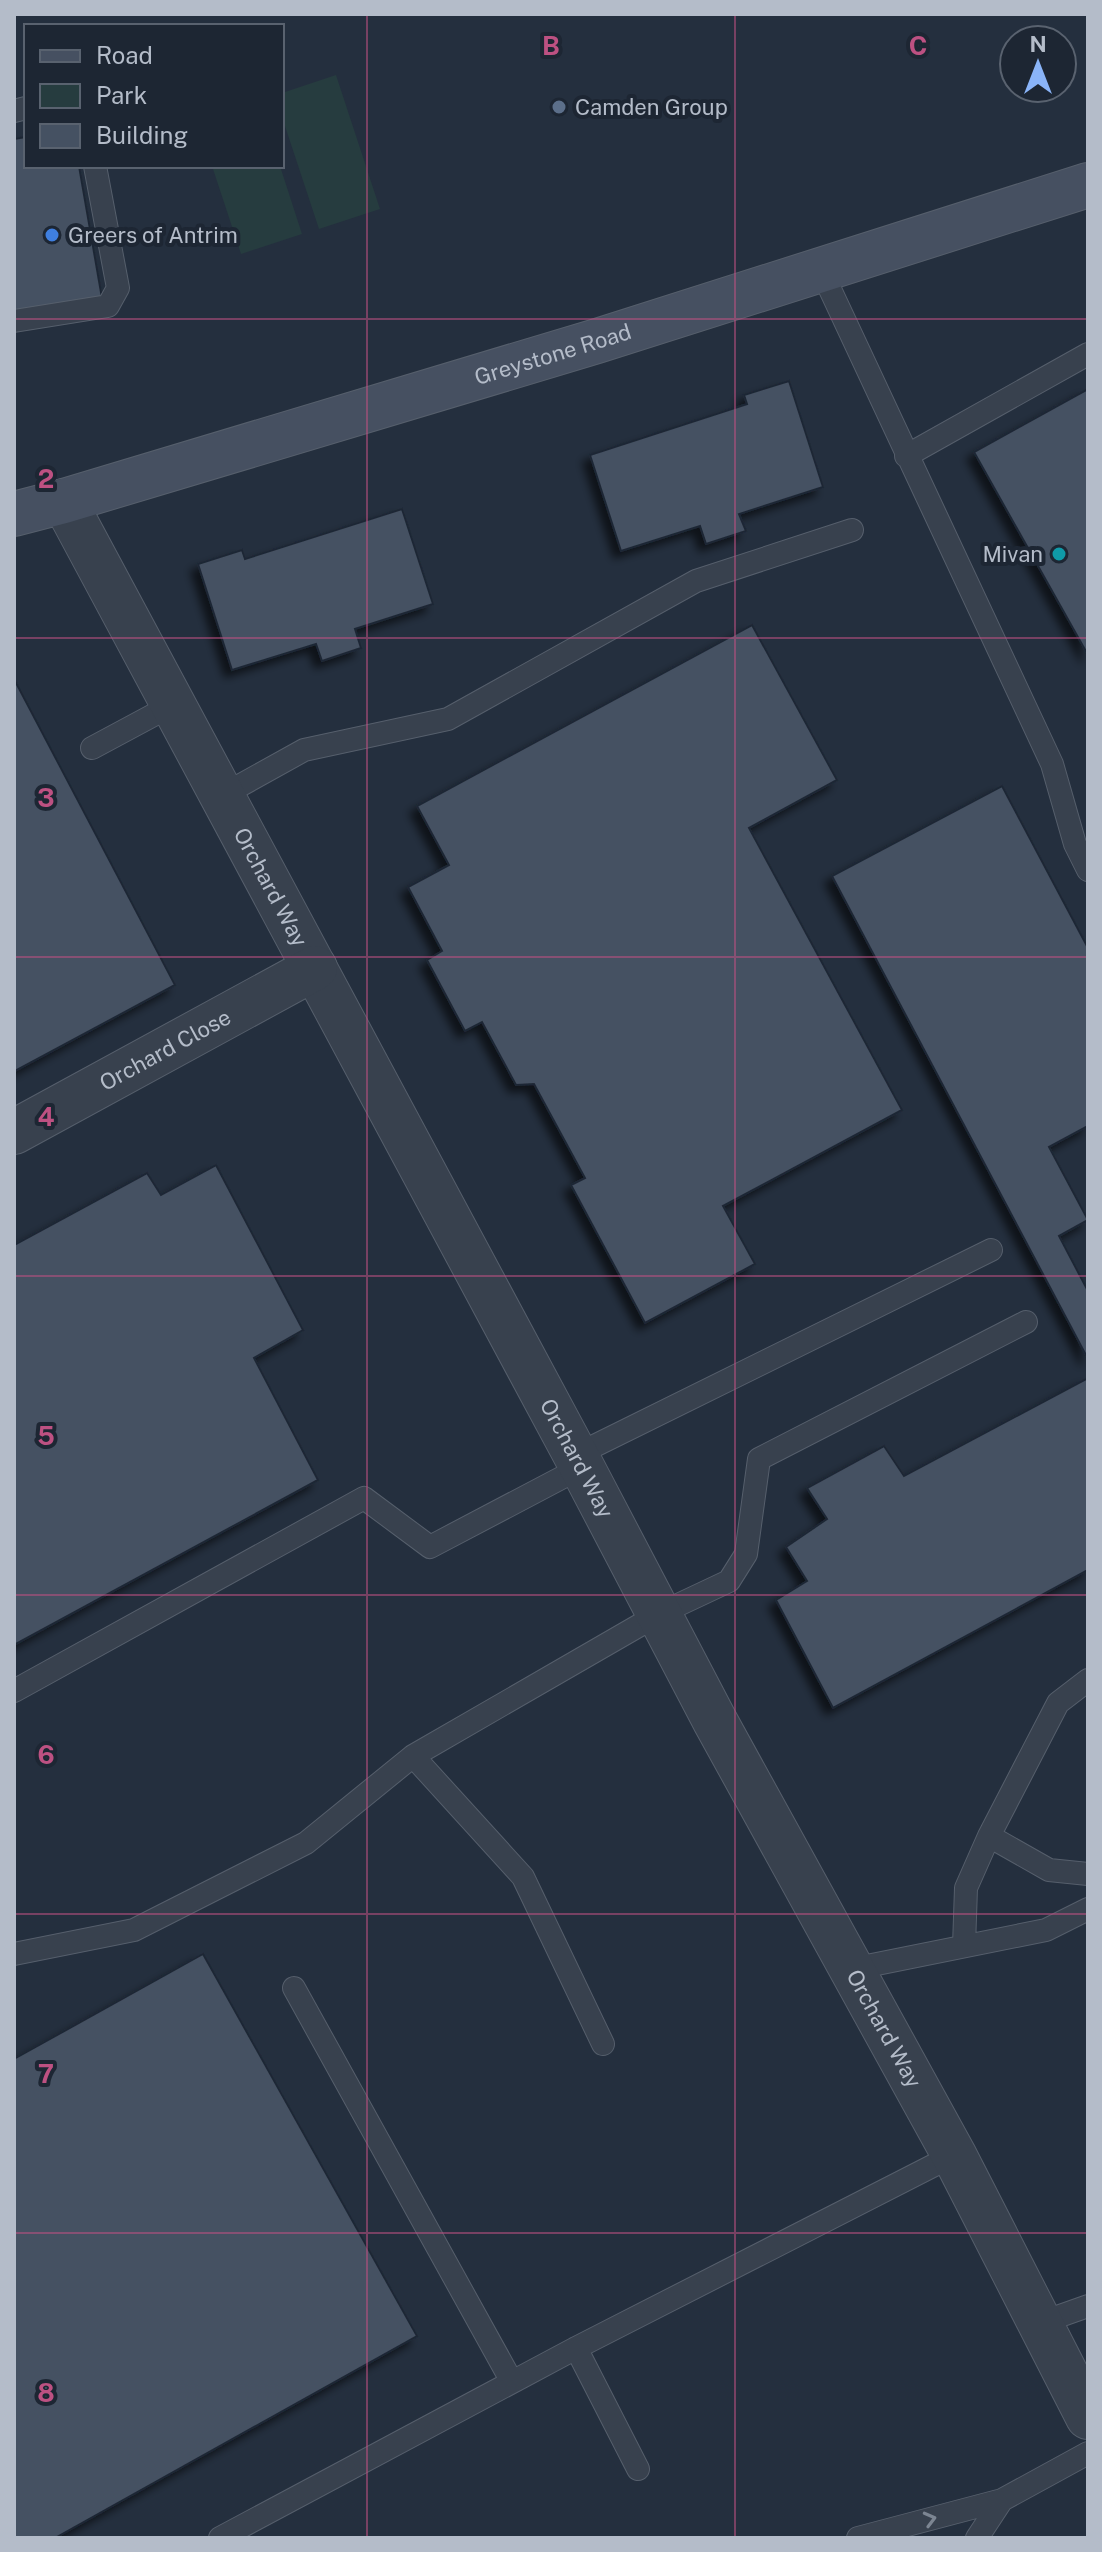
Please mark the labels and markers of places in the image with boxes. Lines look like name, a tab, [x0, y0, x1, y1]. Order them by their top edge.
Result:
place label: Camden Group	[575, 94, 728, 120]
marker: Camden Group	[550, 98, 568, 116]
place label: Greers of Antrim	[68, 222, 238, 248]
marker: Greers of Antrim	[43, 226, 61, 244]
place label: Mivan	[982, 541, 1043, 567]
marker: Mivan	[1050, 545, 1068, 563]

